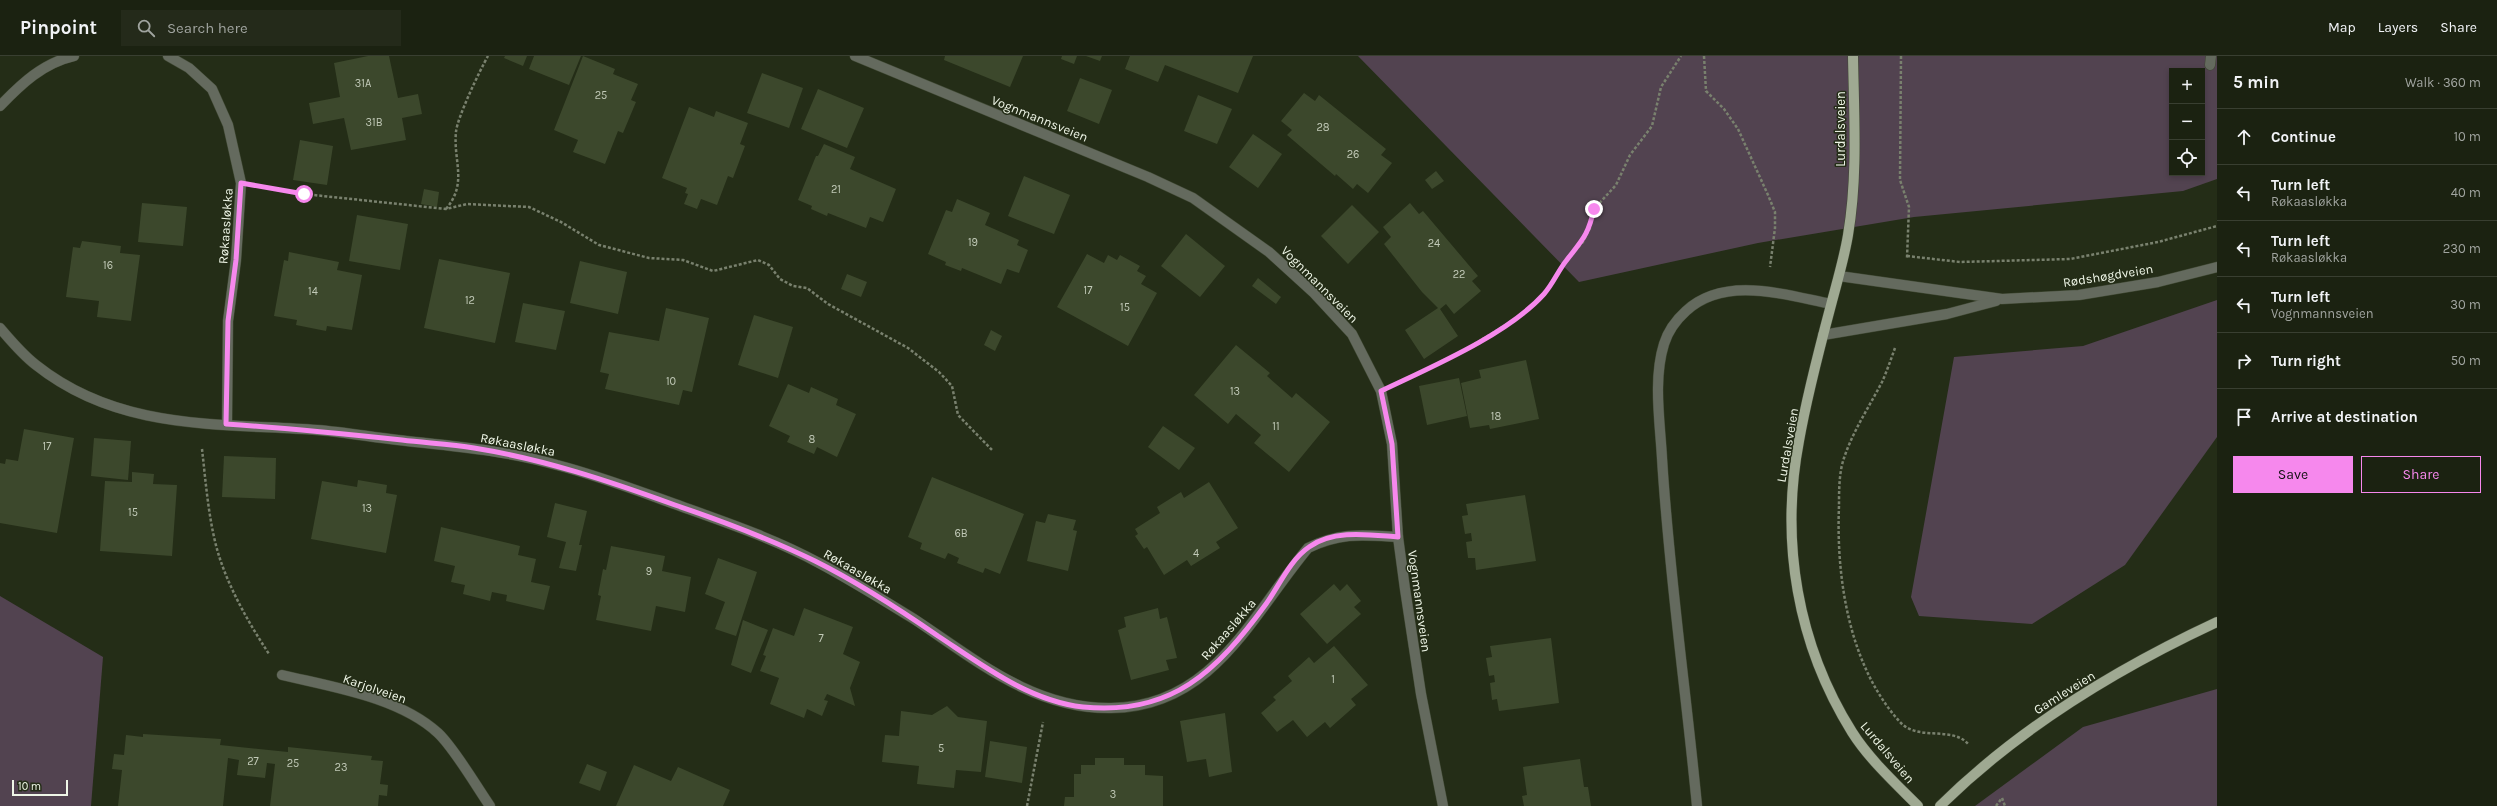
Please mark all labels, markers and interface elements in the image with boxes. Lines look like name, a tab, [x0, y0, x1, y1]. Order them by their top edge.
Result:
search box	[121, 10, 401, 46]
text: Pinpoint	[20, 17, 97, 39]
icon: search	[135, 17, 157, 39]
text: Search here	[167, 19, 248, 37]
text: Map	[2328, 19, 2356, 36]
text: Layers	[2378, 19, 2418, 36]
text: Share	[2440, 19, 2477, 36]
map controls	[2169, 68, 2205, 176]
button: +	[2169, 68, 2205, 104]
text: 5 min	[2233, 72, 2280, 92]
text: Walk · 360 m	[2405, 75, 2481, 90]
house number: 31A	[355, 77, 372, 90]
house number: 25	[595, 89, 607, 102]
street label: Lurdalsveien	[1833, 91, 1848, 167]
street label: Vognmannsveien	[989, 92, 1090, 145]
button: −	[2169, 104, 2205, 140]
house number: 31B	[366, 116, 383, 129]
house number: 28	[1316, 121, 1330, 134]
icon: ahead	[2233, 126, 2255, 148]
text: Continue	[2271, 128, 2336, 146]
text: 10 m	[2454, 129, 2481, 144]
button: locate	[2169, 140, 2205, 176]
house number: 26	[1347, 148, 1359, 161]
text: Turn left	[2271, 176, 2330, 194]
icon: left	[2233, 182, 2255, 204]
house number: 21	[831, 183, 841, 196]
route start	[295, 185, 313, 203]
text: 40 m	[2451, 185, 2481, 200]
street label: Røkaasløkka	[215, 188, 236, 265]
text: Røkaasløkka	[2271, 194, 2347, 209]
route end	[1585, 200, 1603, 218]
text: Turn left	[2271, 232, 2330, 250]
house number: 19	[968, 236, 978, 249]
house number: 24	[1428, 237, 1440, 250]
icon: left	[2233, 238, 2255, 260]
text: 230 m	[2443, 241, 2481, 256]
street label: Vognmannsveien	[1278, 243, 1361, 326]
text: Røkaasløkka	[2271, 250, 2347, 265]
house number: 16	[103, 259, 113, 272]
street label: Rødshøgdveien	[2062, 261, 2154, 290]
house number: 22	[1453, 268, 1465, 281]
house number: 17	[1084, 284, 1092, 297]
house number: 14	[308, 285, 318, 298]
text: Turn left	[2271, 288, 2330, 306]
house number: 12	[465, 294, 475, 307]
icon: left	[2233, 294, 2255, 316]
text: 30 m	[2450, 297, 2481, 312]
house number: 15	[1120, 301, 1130, 314]
text: Vognmannsveien	[2271, 306, 2374, 321]
icon: right	[2233, 350, 2255, 372]
text: Turn right	[2271, 352, 2341, 370]
text: 50 m	[2451, 353, 2481, 368]
house number: 10	[666, 375, 676, 388]
house number: 13	[1230, 385, 1240, 398]
icon: arrive	[2233, 406, 2255, 428]
street label: Lurdalsveien	[1774, 407, 1801, 484]
text: Arrive at destination	[2271, 408, 2418, 426]
house number: 18	[1491, 410, 1501, 423]
house number: 11	[1272, 420, 1280, 433]
street label: Røkaasløkka	[479, 430, 557, 459]
house number: 8	[809, 433, 816, 446]
house number: 17	[43, 440, 51, 453]
button: Save	[2233, 456, 2353, 493]
button: Share	[2361, 456, 2481, 493]
house number: 13	[362, 502, 372, 515]
house number: 15	[128, 506, 138, 519]
house number: 6B	[954, 527, 968, 540]
street label: Røkaasløkka	[821, 546, 894, 597]
house number: 4	[1193, 547, 1199, 560]
street label: Vognmannsveien	[1405, 549, 1434, 653]
house number: 9	[646, 565, 652, 578]
street label: Røkaasløkka	[1198, 596, 1259, 663]
house number: 7	[818, 632, 824, 645]
street label: Gamleveien	[2031, 668, 2098, 717]
street label: Karjolveien	[341, 671, 409, 706]
house number: 1	[1331, 673, 1335, 686]
street label: Lurdalsveien	[1858, 719, 1918, 786]
house number: 5	[938, 742, 944, 755]
house number: 27	[247, 755, 259, 768]
house number: 25	[287, 757, 299, 770]
house number: 23	[335, 761, 347, 774]
scale bar	[12, 778, 68, 797]
text: 10 m	[18, 780, 41, 793]
house number: 3	[1110, 788, 1116, 801]

